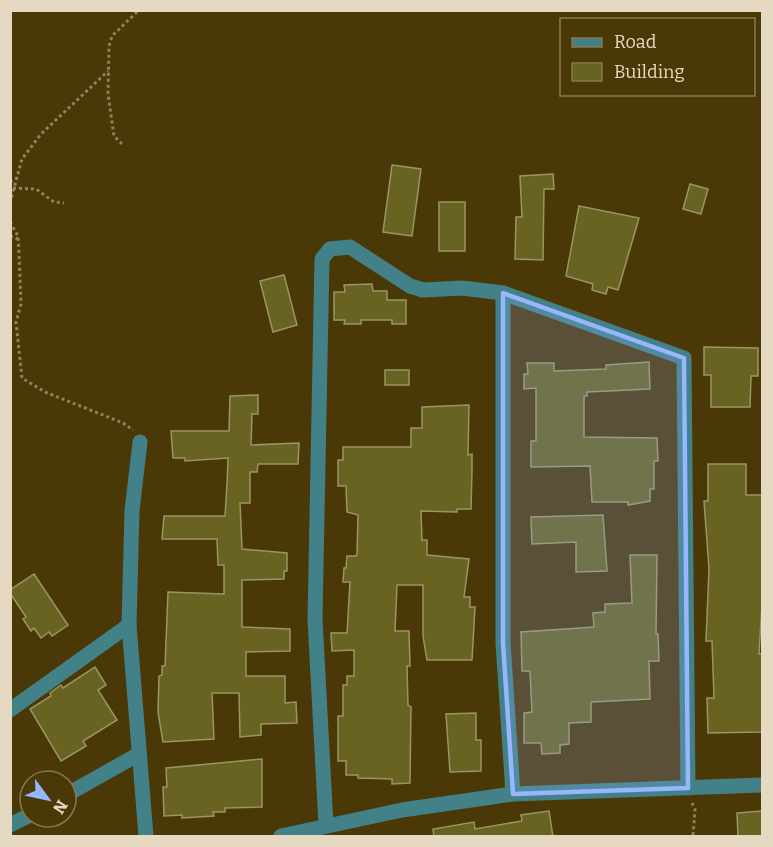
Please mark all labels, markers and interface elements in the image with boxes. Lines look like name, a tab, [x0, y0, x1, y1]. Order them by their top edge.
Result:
legend	[560, 18, 755, 96]
text: Road	[614, 31, 657, 53]
text: Building	[614, 61, 685, 83]
north arrow	[18, 769, 78, 829]
text: N	[49, 797, 71, 817]

